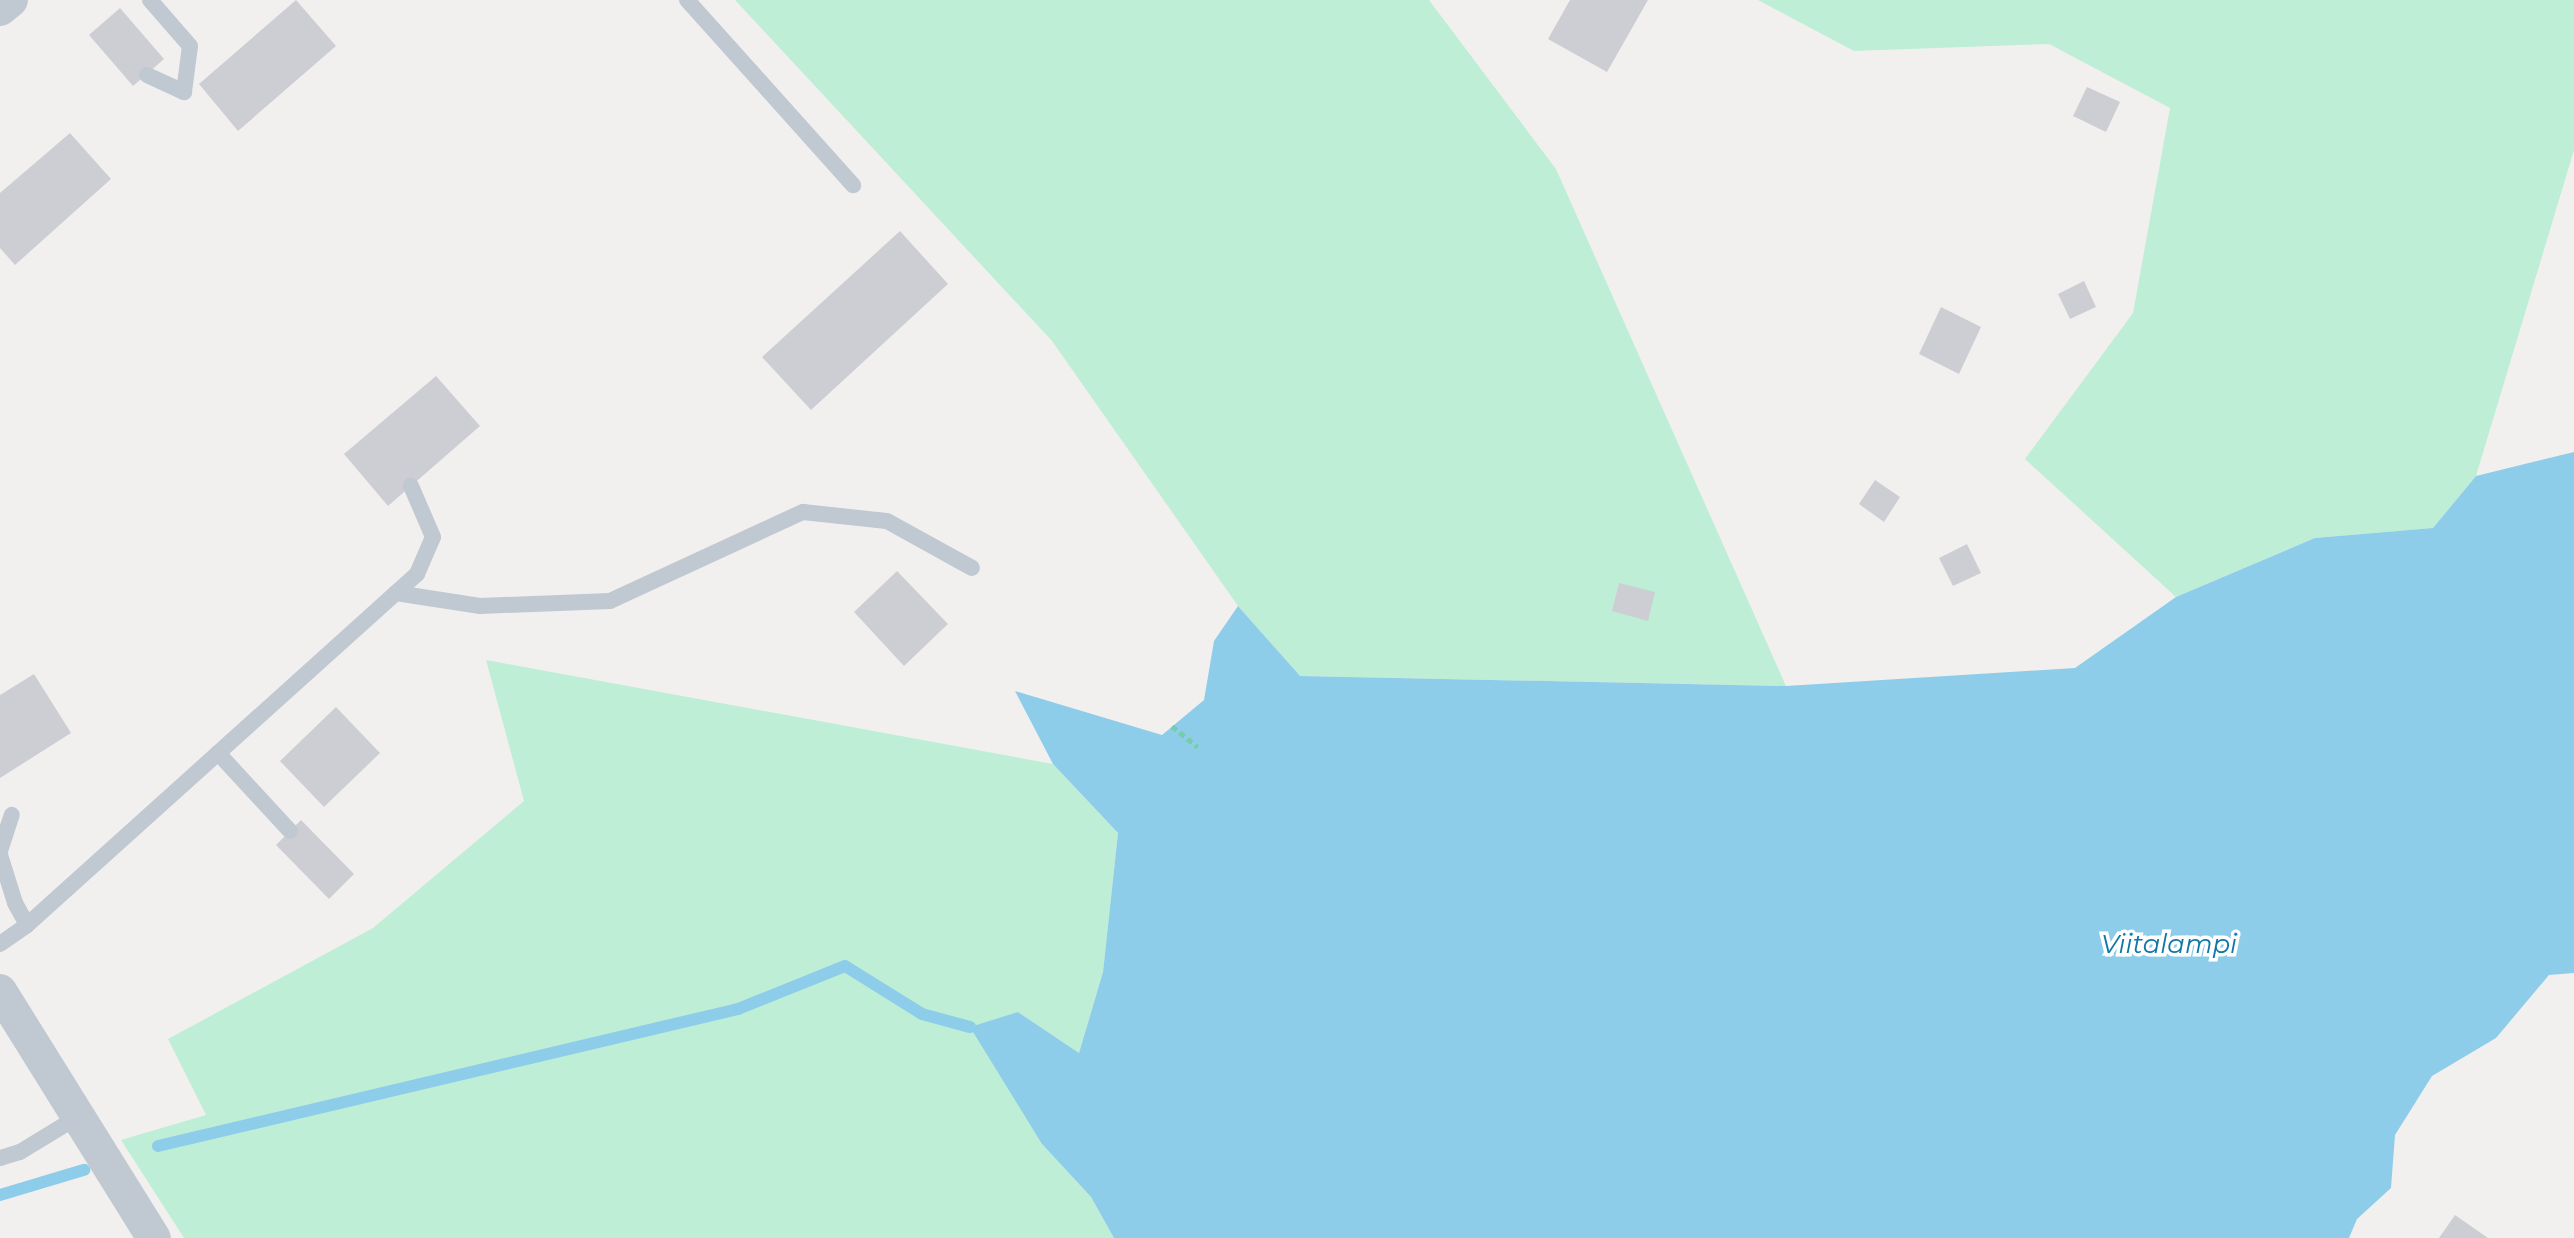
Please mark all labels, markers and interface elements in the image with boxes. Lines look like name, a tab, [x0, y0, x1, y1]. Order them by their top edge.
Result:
water label: Viitalampi	[2101, 929, 2237, 961]

